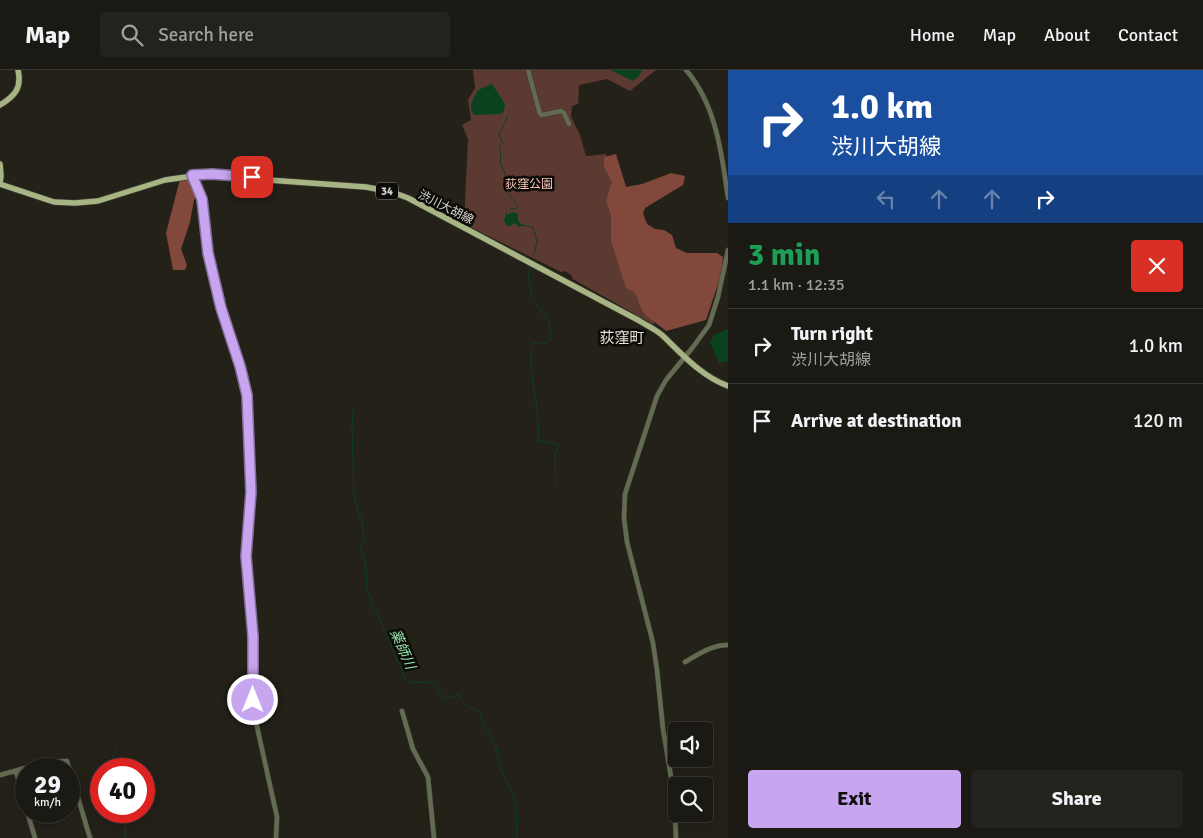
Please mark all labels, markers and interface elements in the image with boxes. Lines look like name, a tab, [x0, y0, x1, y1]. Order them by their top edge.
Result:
search box	[100, 12, 450, 57]
text: Map	[25, 20, 70, 50]
icon: search	[118, 21, 146, 49]
text: Search here	[158, 23, 254, 47]
text: Home	[910, 24, 955, 46]
text: Map	[983, 24, 1016, 46]
text: About	[1044, 24, 1090, 46]
text: Contact	[1118, 24, 1178, 46]
text: 1.0 km	[831, 85, 933, 128]
icon: right	[748, 90, 813, 155]
text: 渋川大胡線	[831, 133, 941, 160]
pin	[231, 156, 273, 198]
icon: arrive	[238, 163, 266, 191]
park label: 荻窪公園	[505, 177, 553, 192]
road number: 34	[376, 182, 398, 200]
icon: left	[872, 185, 900, 213]
icon: ahead	[925, 185, 953, 213]
icon: ahead	[978, 185, 1006, 213]
icon: right	[1031, 185, 1059, 213]
street label: 渋川大胡線	[416, 187, 476, 228]
text: 3 min	[748, 237, 820, 274]
button: close	[1131, 240, 1183, 292]
text: 1.1 km · 12:35	[748, 275, 845, 295]
text: Turn right	[791, 322, 873, 346]
district label: 荻窪町	[599, 329, 645, 347]
icon: right	[748, 332, 776, 360]
text: 1.0 km	[1129, 334, 1183, 358]
text: 渋川大胡線	[791, 350, 871, 370]
icon: arrive	[748, 407, 776, 435]
text: Arrive at destination	[791, 409, 962, 433]
text: 120 m	[1133, 409, 1183, 433]
water label: 薬師川	[386, 627, 420, 674]
position arrow	[226, 673, 278, 725]
map controls	[668, 722, 713, 822]
button: sound	[668, 722, 713, 767]
speed limit sign: 40	[90, 758, 155, 823]
text: 29	[34, 769, 61, 800]
button: Exit	[748, 770, 961, 828]
button: Share	[971, 770, 1183, 828]
button: search	[668, 777, 713, 822]
text: km/h	[34, 795, 61, 810]

